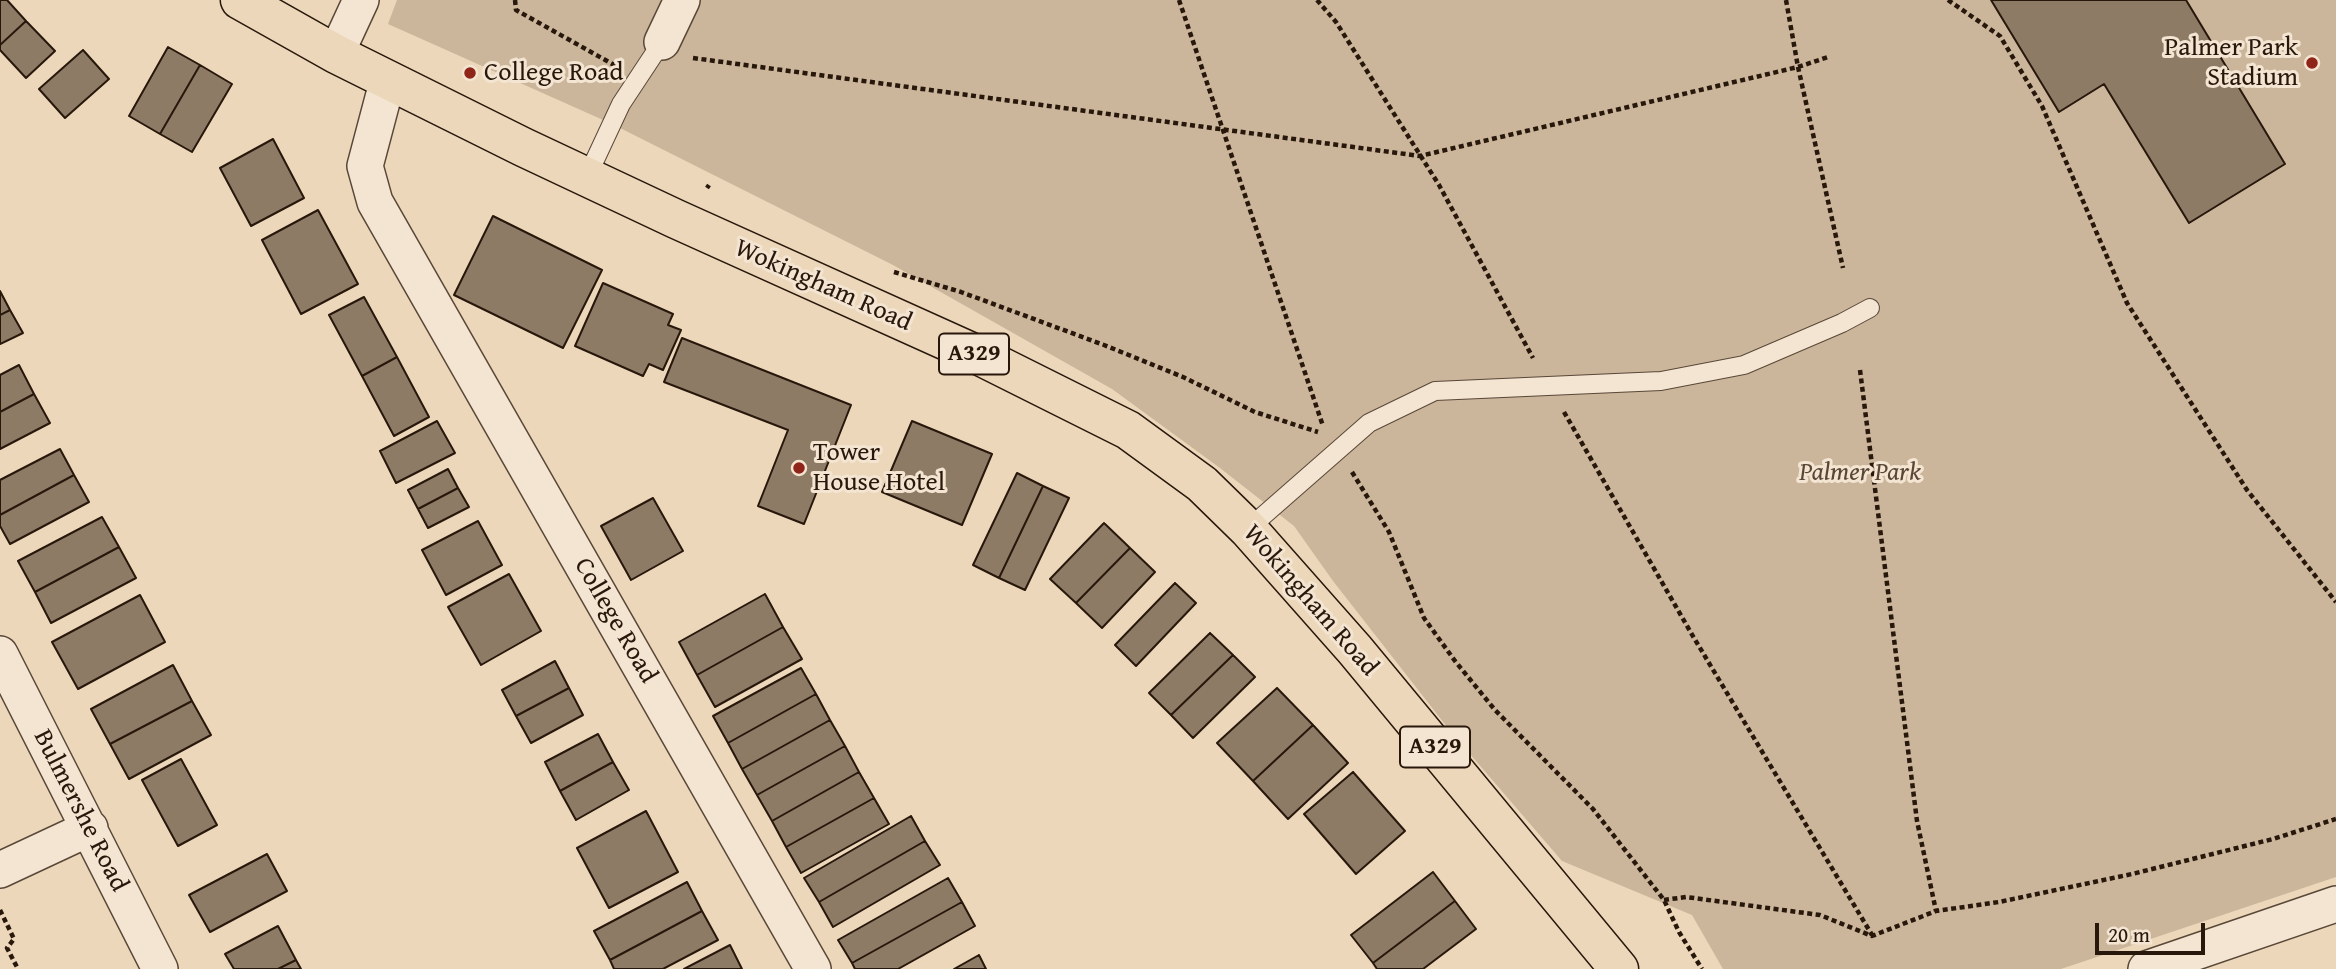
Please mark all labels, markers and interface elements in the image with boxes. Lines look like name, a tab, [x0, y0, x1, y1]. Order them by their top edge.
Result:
place label: Palmer Park Stadium	[2164, 32, 2298, 94]
marker: Palmer Park Stadium	[2304, 55, 2320, 71]
place label: College Road	[484, 57, 623, 89]
marker: College Road	[462, 65, 478, 81]
street label: Wokingham Road	[730, 233, 916, 339]
road number: A329	[939, 334, 1009, 374]
place label: Tower House Hotel	[813, 437, 945, 498]
park label: Palmer Park	[1799, 457, 1921, 489]
marker: Tower House Hotel	[791, 460, 807, 476]
street label: Wokingham Road	[1236, 519, 1384, 683]
street label: College Road	[567, 553, 663, 689]
street label: Bulmershe Road	[26, 725, 134, 897]
road number: A329	[1400, 726, 1470, 768]
scale bar	[2098, 909, 2208, 953]
text: 20 m	[2108, 919, 2150, 950]

